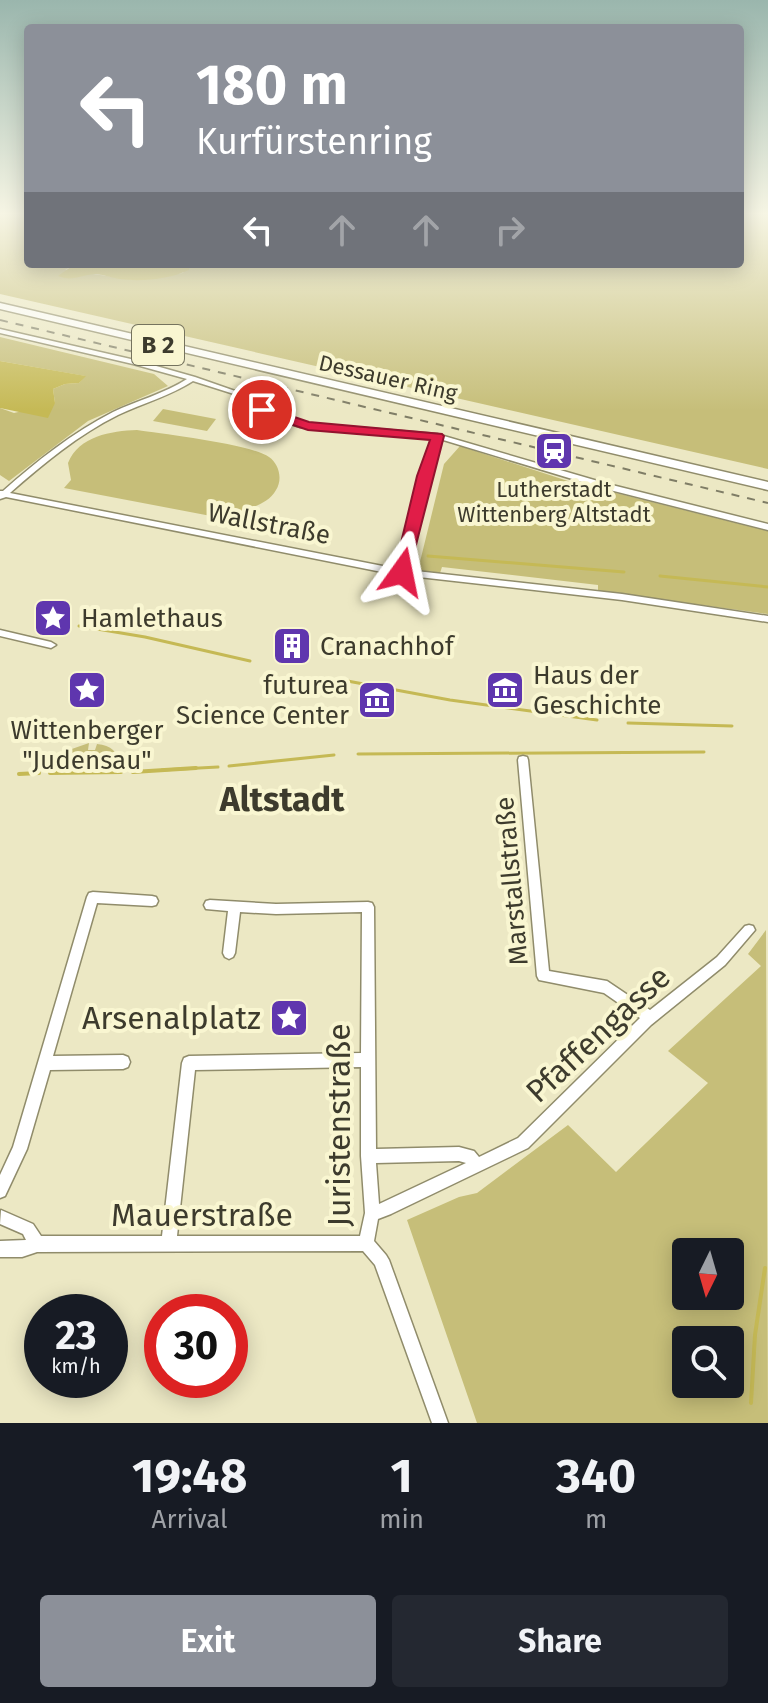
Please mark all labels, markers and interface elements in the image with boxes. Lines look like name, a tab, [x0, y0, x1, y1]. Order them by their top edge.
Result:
text: 180 m	[196, 52, 348, 119]
icon: left	[64, 56, 168, 160]
text: Kurfürstenring	[196, 120, 432, 164]
icon: left	[236, 208, 280, 252]
icon: ahead	[320, 208, 364, 252]
icon: ahead	[404, 208, 448, 252]
icon: right	[488, 208, 532, 252]
road number: B 2	[132, 325, 184, 365]
street label: Dessauer Ring	[316, 349, 460, 407]
pin	[228, 376, 296, 444]
icon: arrive	[240, 388, 284, 432]
station icon: Lutherstadt Wittenberg Altstadt	[533, 430, 575, 472]
place label: Lutherstadt Wittenberg Altstadt	[457, 476, 651, 528]
street label: Wallstraße	[205, 497, 333, 551]
position arrow	[360, 530, 444, 614]
place icon: Hamlethaus	[32, 597, 74, 639]
place label: Hamlethaus	[81, 603, 223, 634]
building icon: Cranachhof	[271, 625, 313, 667]
place label: Cranachhof	[320, 631, 456, 662]
place label: Haus der Geschichte	[533, 660, 662, 721]
place icon: Wittenberger "Judensau"	[66, 669, 108, 711]
museum icon: Haus der Geschichte	[484, 669, 526, 711]
place label: futurea Science Center	[176, 670, 349, 731]
museum icon: futurea Science Center	[356, 679, 398, 721]
place label: Wittenberger "Judensau"	[10, 715, 164, 776]
district label: Altstadt	[219, 779, 345, 820]
street label: Marstallstraße	[489, 796, 535, 966]
street label: Pfaffengasse	[518, 958, 678, 1110]
place icon: Arsenalplatz	[268, 997, 310, 1039]
place label: Arsenalplatz	[82, 999, 261, 1037]
street label: Juristenstraße	[320, 1023, 358, 1227]
street label: Mauerstraße	[111, 1196, 293, 1234]
north arrow	[672, 1238, 744, 1310]
map controls	[672, 1238, 744, 1398]
speed limit sign: 30	[144, 1294, 248, 1398]
text: 23	[55, 1312, 97, 1360]
button: search	[672, 1326, 744, 1398]
text: km/h	[51, 1354, 101, 1378]
text: 19:48	[132, 1447, 247, 1505]
text: 1	[391, 1447, 413, 1505]
text: 340	[556, 1447, 636, 1505]
text: Arrival	[152, 1504, 228, 1535]
text: min	[379, 1504, 424, 1535]
text: m	[585, 1504, 607, 1535]
button: Exit	[40, 1595, 376, 1687]
button: Share	[392, 1595, 728, 1687]

